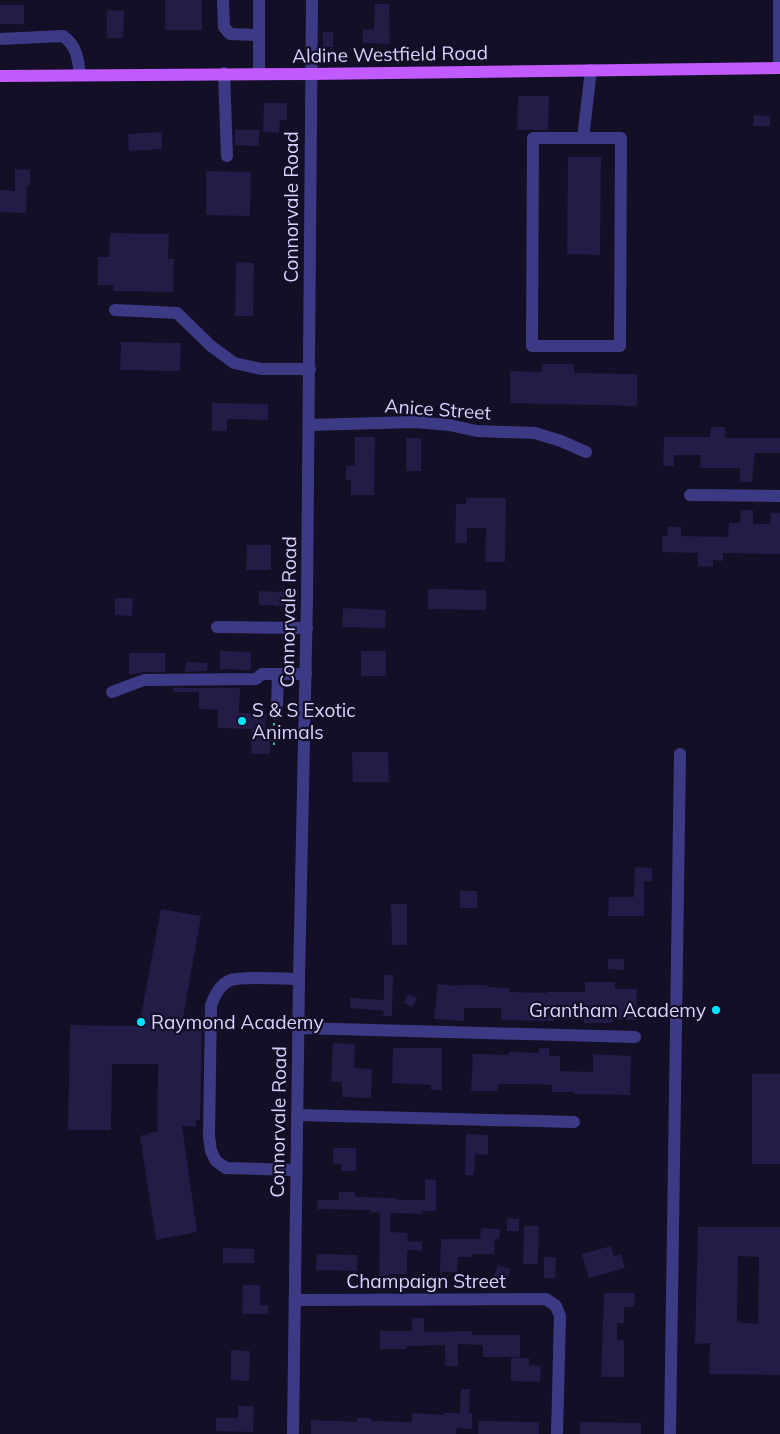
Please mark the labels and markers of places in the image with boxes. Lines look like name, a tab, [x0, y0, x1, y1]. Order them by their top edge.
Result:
place label: S & S Exotic Animals	[252, 698, 356, 744]
marker: S & S Exotic Animals	[236, 715, 248, 727]
place label: Grantham Academy	[529, 998, 706, 1022]
marker: Grantham Academy	[710, 1004, 722, 1016]
place label: Raymond Academy	[151, 1010, 324, 1034]
marker: Raymond Academy	[135, 1016, 147, 1028]

